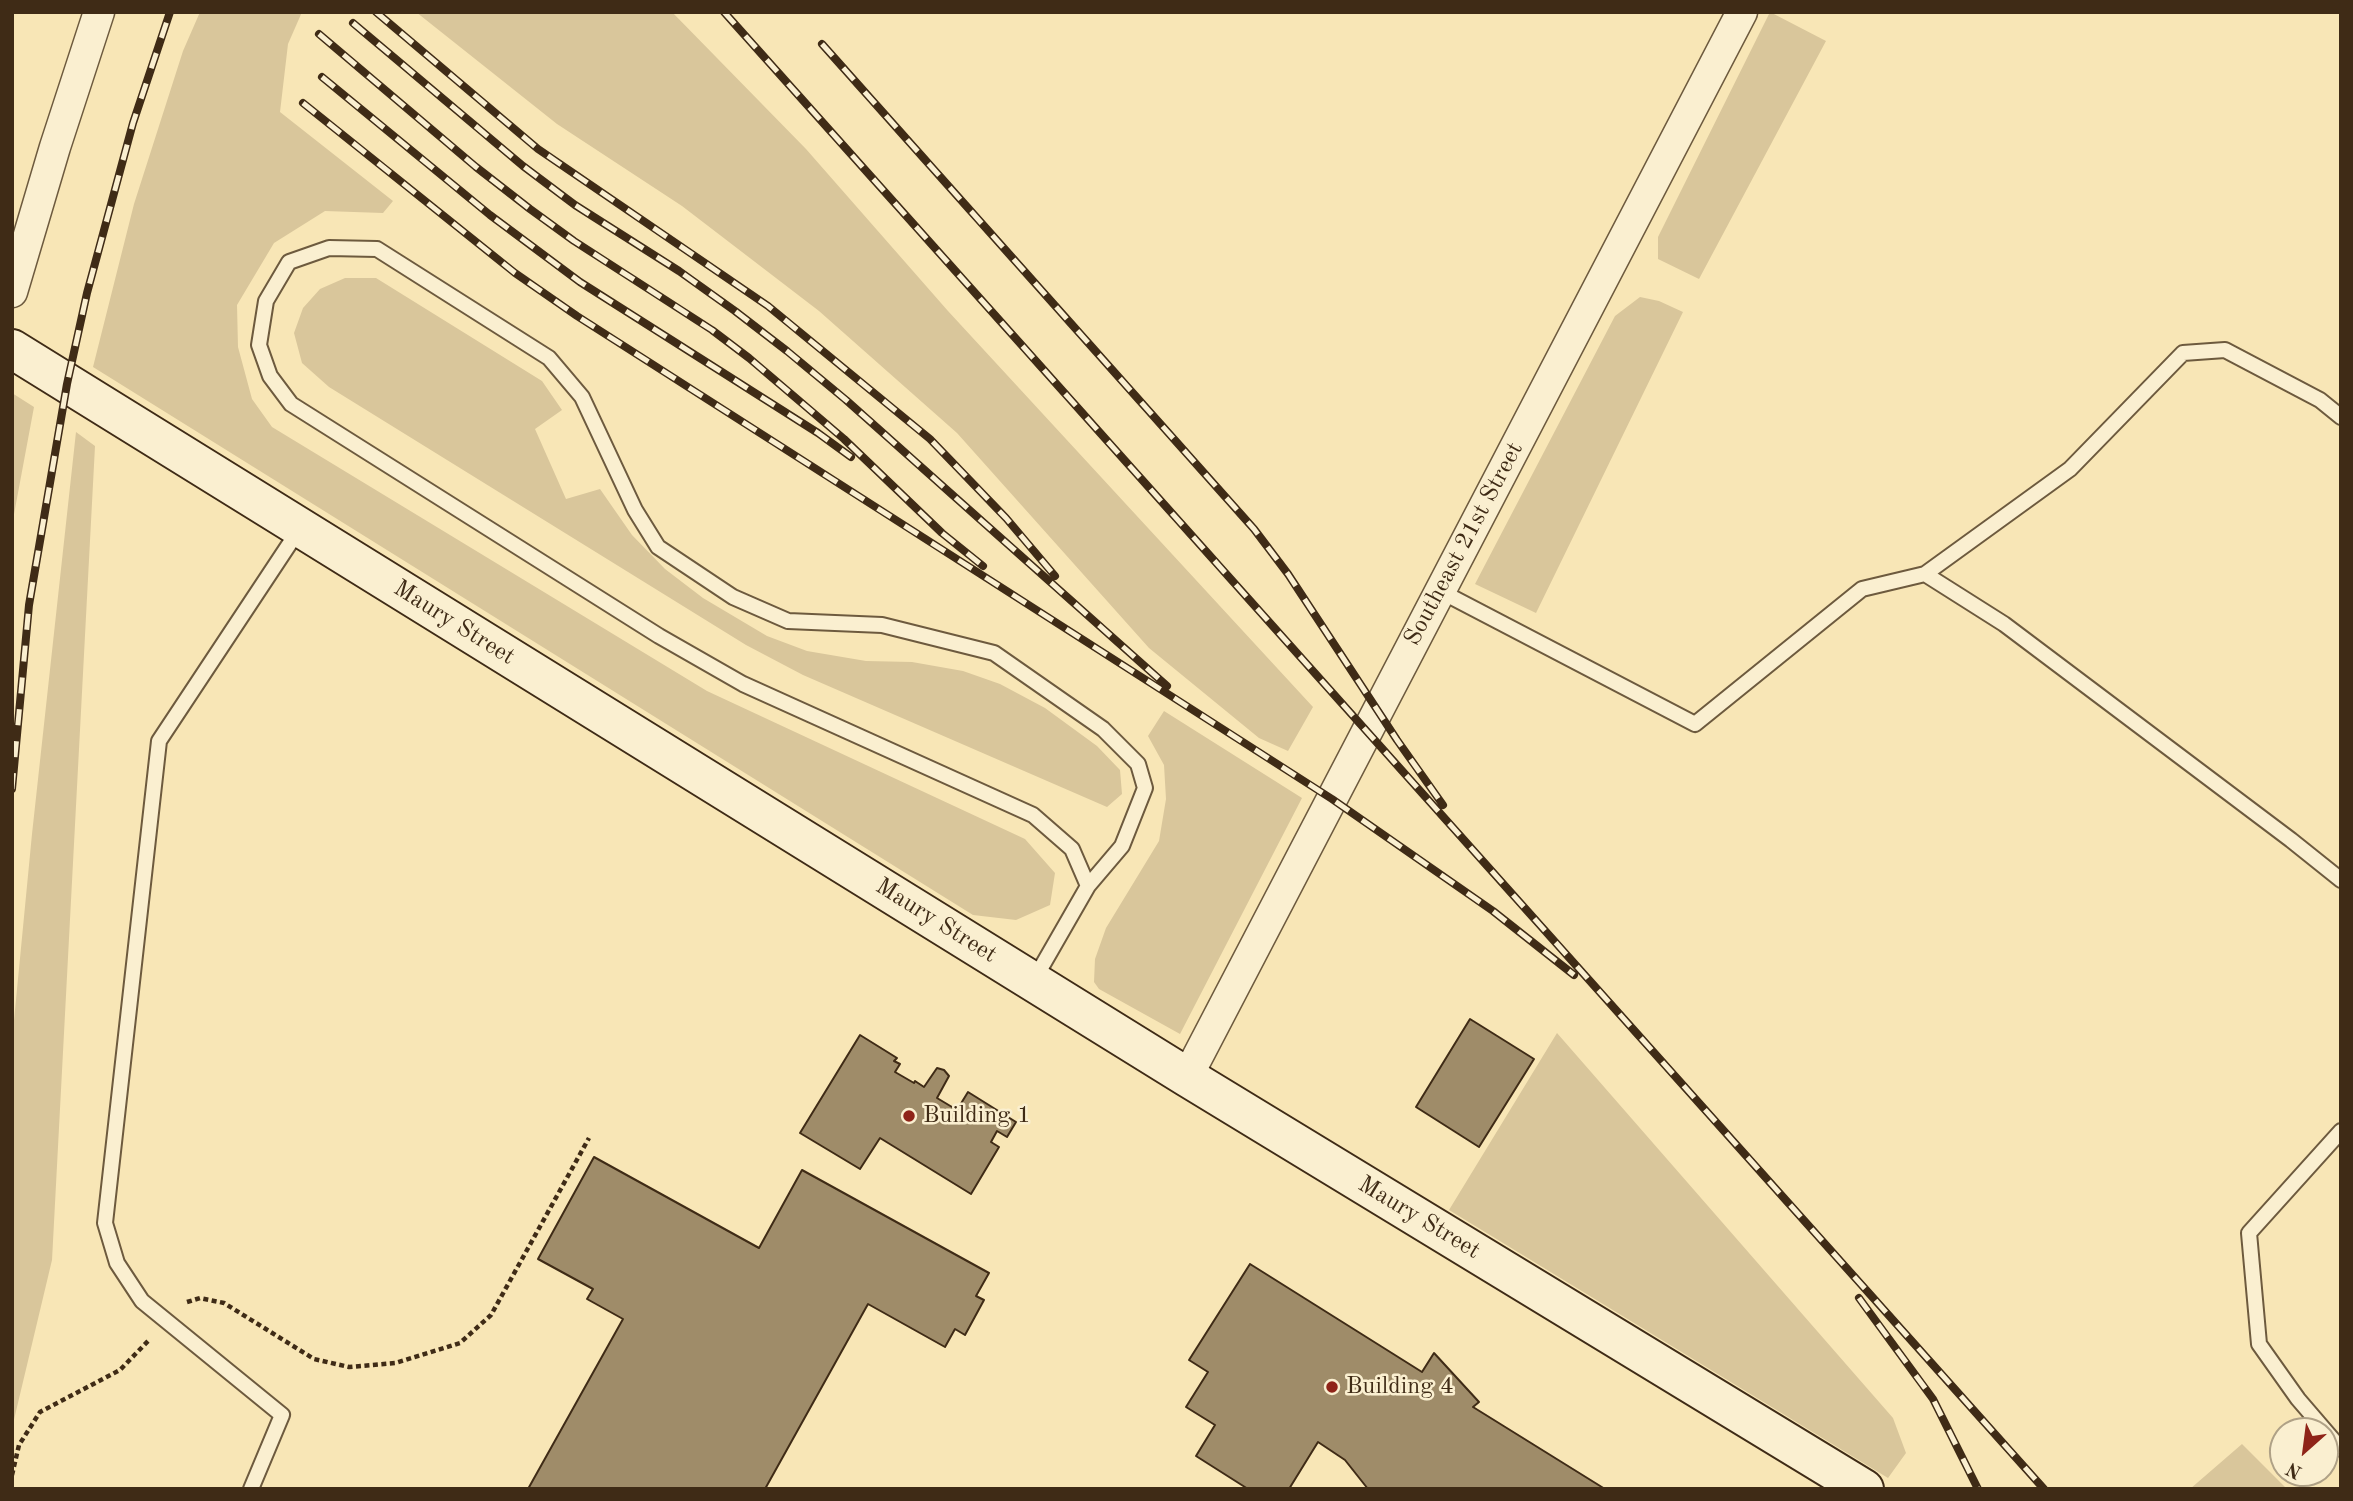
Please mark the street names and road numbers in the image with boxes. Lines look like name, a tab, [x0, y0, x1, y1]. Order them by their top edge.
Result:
street label: Southeast 21st Street	[1398, 437, 1530, 651]
street label: Maury Street	[388, 574, 520, 672]
street label: Maury Street	[870, 872, 1002, 970]
street label: Maury Street	[1353, 1170, 1485, 1266]

